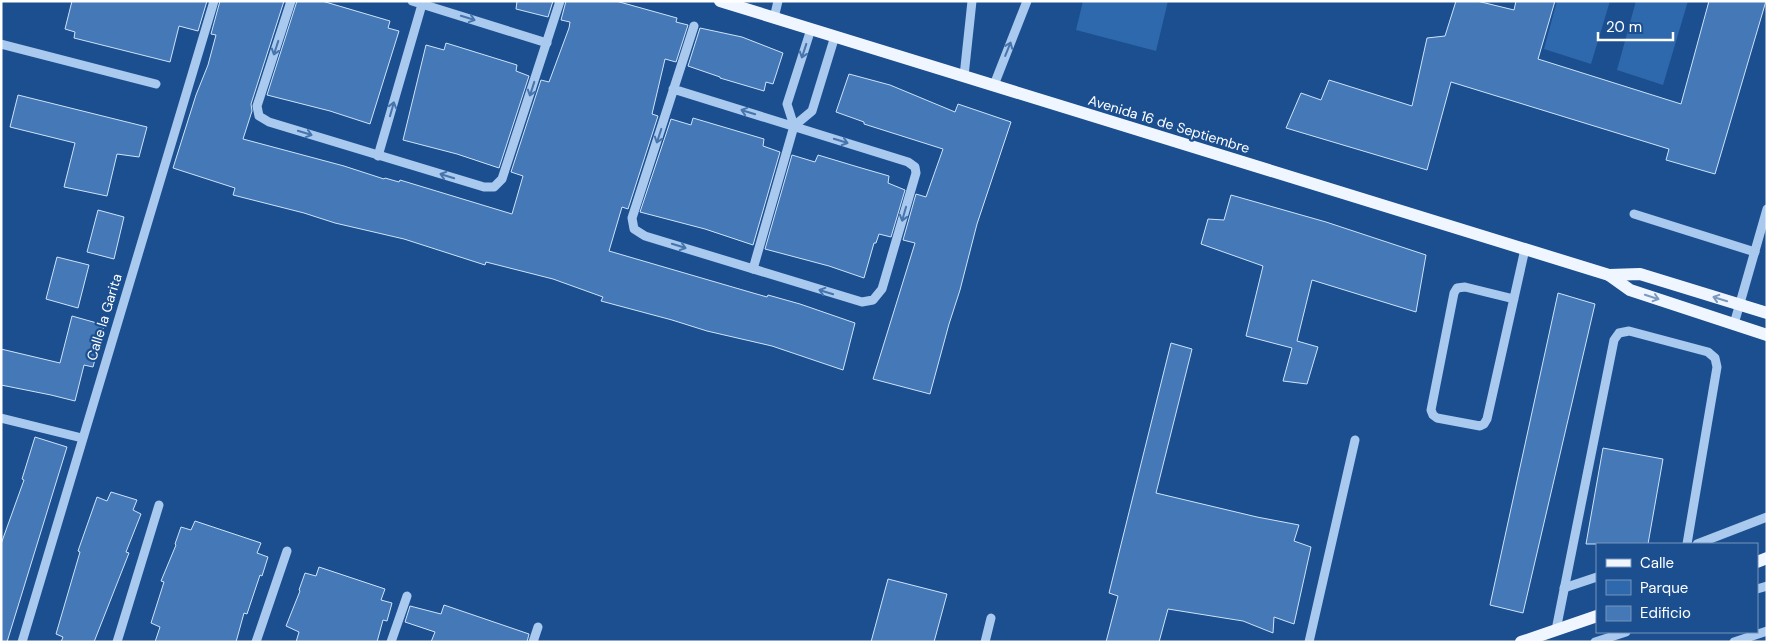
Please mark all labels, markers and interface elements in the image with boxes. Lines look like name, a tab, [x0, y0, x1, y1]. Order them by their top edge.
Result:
scale bar	[1598, 10, 1673, 42]
one-way arrow	[460, 14, 476, 24]
text: 20 m	[1606, 17, 1642, 37]
one-way arrow	[271, 39, 280, 55]
one-way arrow	[1004, 42, 1013, 57]
one-way arrow	[799, 43, 809, 59]
one-way arrow	[527, 81, 536, 96]
street label: Avenida 16 de Septiembre	[1086, 91, 1252, 157]
one-way arrow	[387, 101, 397, 117]
one-way arrow	[740, 107, 756, 116]
one-way arrow	[653, 127, 663, 143]
one-way arrow	[296, 129, 312, 139]
one-way arrow	[832, 136, 848, 146]
one-way arrow	[439, 171, 455, 181]
one-way arrow	[899, 205, 909, 221]
one-way arrow	[671, 242, 687, 252]
street label: Calle la Garita	[82, 271, 126, 363]
one-way arrow	[819, 286, 835, 296]
one-way arrow	[1644, 293, 1660, 303]
one-way arrow	[1712, 293, 1728, 303]
legend	[1596, 543, 1758, 633]
text: Calle	[1640, 553, 1674, 573]
text: Parque	[1640, 578, 1688, 598]
text: Edificio	[1640, 603, 1691, 623]

